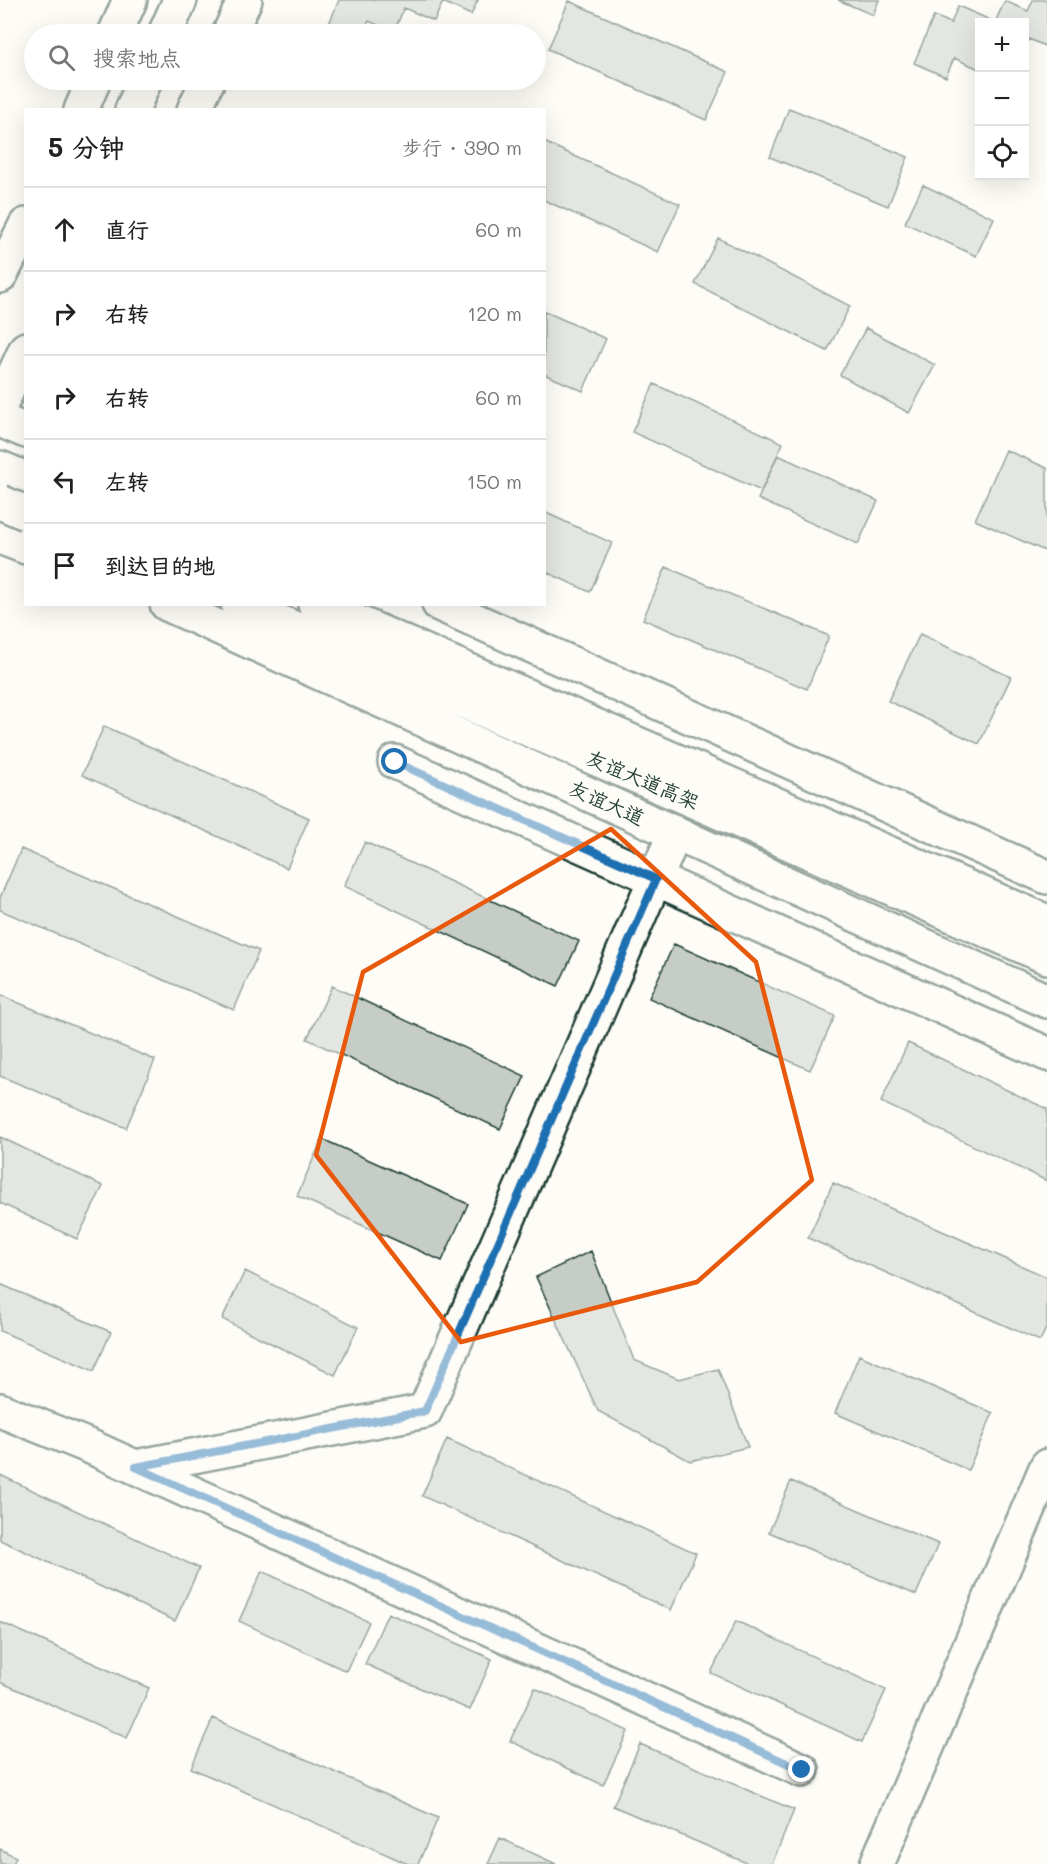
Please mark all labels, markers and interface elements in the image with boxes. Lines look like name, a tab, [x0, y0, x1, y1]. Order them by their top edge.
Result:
map controls	[975, 18, 1029, 180]
button: +	[975, 18, 1029, 72]
search box	[24, 24, 546, 90]
icon: search	[45, 41, 78, 74]
text: 搜索地点	[93, 43, 181, 72]
button: −	[975, 72, 1029, 126]
button: locate	[975, 126, 1029, 180]
text: 5 分钟	[48, 130, 125, 164]
text: 步行 · 390 m	[402, 134, 522, 160]
icon: ahead	[48, 213, 81, 246]
text: 直行	[105, 215, 149, 244]
text: 60 m	[475, 216, 522, 242]
icon: right	[48, 297, 81, 330]
text: 右转	[105, 299, 149, 328]
text: 120 m	[467, 300, 522, 326]
icon: right	[48, 381, 81, 414]
text: 右转	[105, 383, 149, 412]
text: 60 m	[475, 384, 522, 410]
icon: left	[48, 465, 81, 498]
text: 左转	[105, 467, 149, 496]
text: 150 m	[467, 468, 522, 494]
icon: arrive	[48, 549, 81, 582]
text: 到达目的地	[105, 551, 215, 580]
street label: 友谊大道高架	[583, 745, 703, 813]
route start	[381, 748, 407, 774]
street label: 友谊大道	[566, 775, 648, 829]
route end	[788, 1756, 814, 1782]

